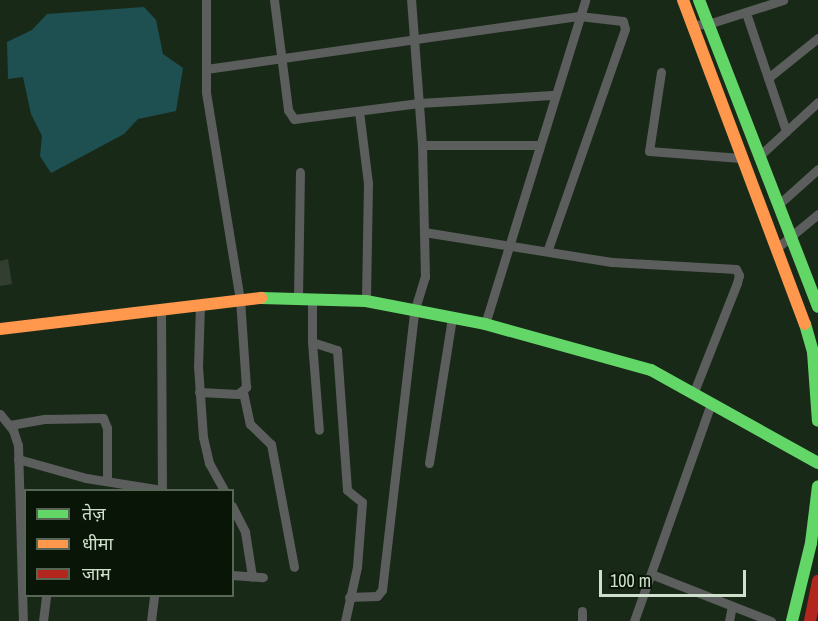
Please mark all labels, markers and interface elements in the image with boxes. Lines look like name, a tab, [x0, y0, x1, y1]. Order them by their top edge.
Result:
legend	[24, 489, 234, 597]
text: तेज़	[82, 501, 106, 526]
text: धीमा	[82, 531, 113, 556]
scale bar	[602, 558, 749, 596]
text: जाम	[82, 561, 111, 586]
text: 100 m	[610, 568, 651, 593]

